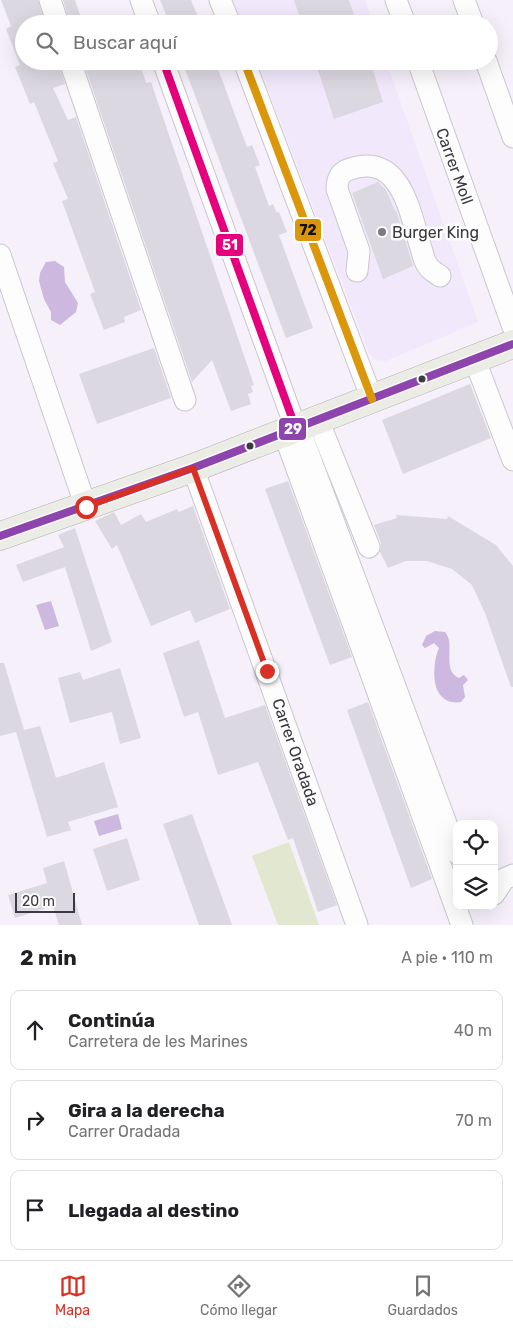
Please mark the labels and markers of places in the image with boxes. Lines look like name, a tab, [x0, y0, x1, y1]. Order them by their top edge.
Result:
place label: Burger King	[392, 223, 479, 242]
marker: Burger King	[376, 226, 388, 238]
unlabelled marker	[417, 374, 427, 384]
unlabelled marker	[245, 441, 255, 451]

